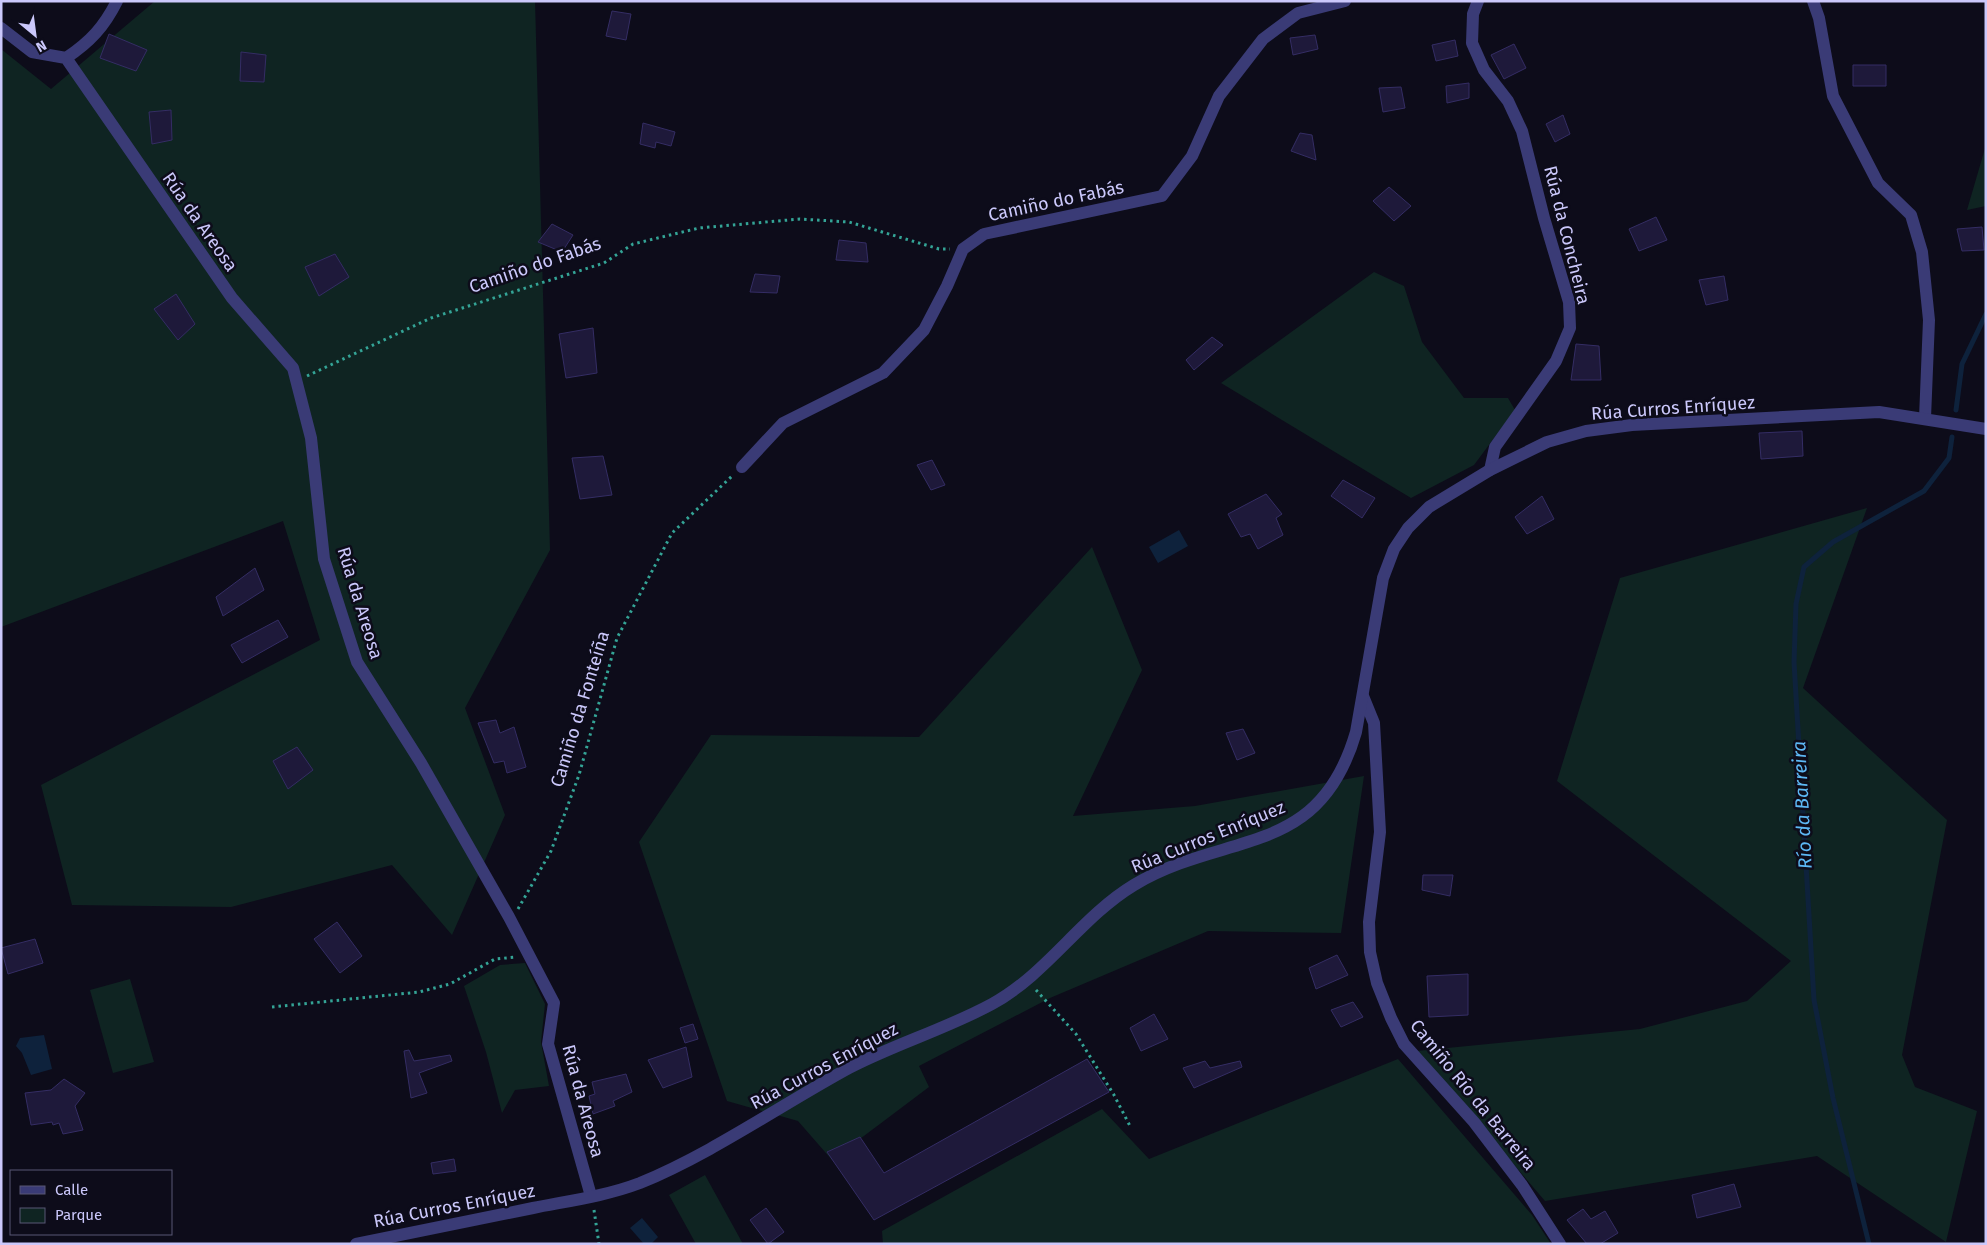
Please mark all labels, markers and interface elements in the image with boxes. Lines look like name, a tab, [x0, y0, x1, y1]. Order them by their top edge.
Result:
north arrow	[10, 10, 60, 60]
text: N	[33, 36, 49, 56]
street label: Rúa da Concheira	[1539, 163, 1595, 307]
street label: Rúa da Areosa	[158, 168, 242, 276]
street label: Camiño do Fabás	[986, 176, 1126, 226]
street label: Camiño do Fabás	[466, 232, 604, 298]
street label: Rúa Curros Enríquez	[1590, 391, 1756, 425]
street label: Rúa da Areosa	[332, 544, 388, 662]
street label: Camiño da Fonteíña	[546, 628, 614, 790]
water label: Río da Barreira	[1787, 740, 1817, 870]
street label: Rúa Curros Enríquez	[1128, 796, 1288, 878]
street label: Camiño Río da Barreira	[1405, 1015, 1541, 1175]
street label: Rúa Curros Enríquez	[746, 1018, 902, 1114]
street label: Rúa da Areosa	[557, 1042, 609, 1160]
legend	[10, 1170, 172, 1235]
street label: Rúa Curros Enríquez	[371, 1180, 537, 1232]
text: Calle	[55, 1181, 88, 1199]
text: Parque	[55, 1206, 102, 1224]

